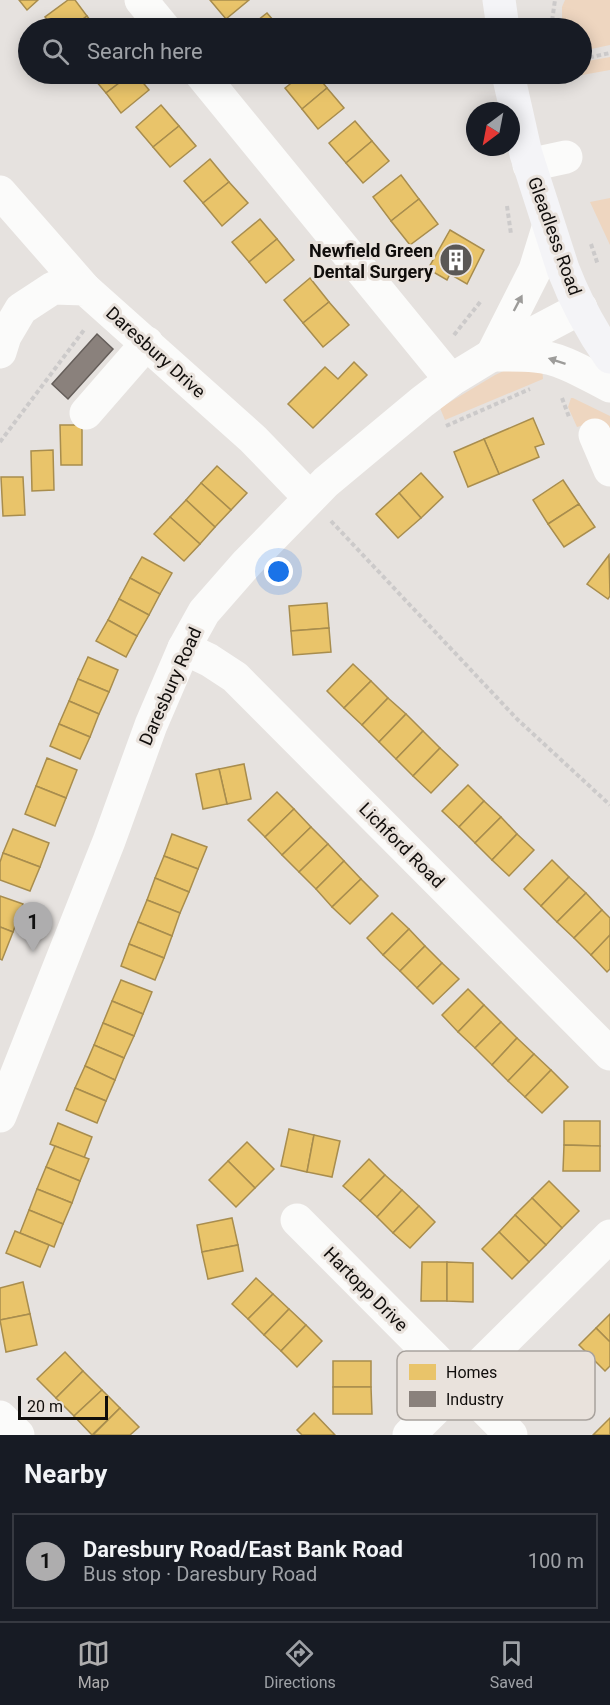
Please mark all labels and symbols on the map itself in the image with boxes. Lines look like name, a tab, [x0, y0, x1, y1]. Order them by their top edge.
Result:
north arrow	[466, 102, 520, 156]
street label: Gleadless Road	[524, 174, 586, 298]
place label: Newfield Green Dental Surgery	[309, 240, 434, 282]
building icon: Newfield Green Dental Surgery	[438, 242, 474, 278]
one-way arrow	[513, 294, 523, 311]
street label: Daresbury Drive	[102, 302, 210, 402]
one-way arrow	[548, 356, 566, 365]
your location	[264, 557, 293, 586]
street label: Daresbury Road	[135, 624, 205, 748]
street label: Lichford Road	[355, 798, 449, 892]
pin: 1	[14, 902, 52, 952]
street label: Hartopp Drive	[320, 1243, 412, 1335]
legend	[397, 1351, 595, 1420]
text: Homes	[446, 1363, 497, 1382]
text: Industry	[446, 1390, 504, 1409]
scale bar	[18, 1393, 108, 1420]

